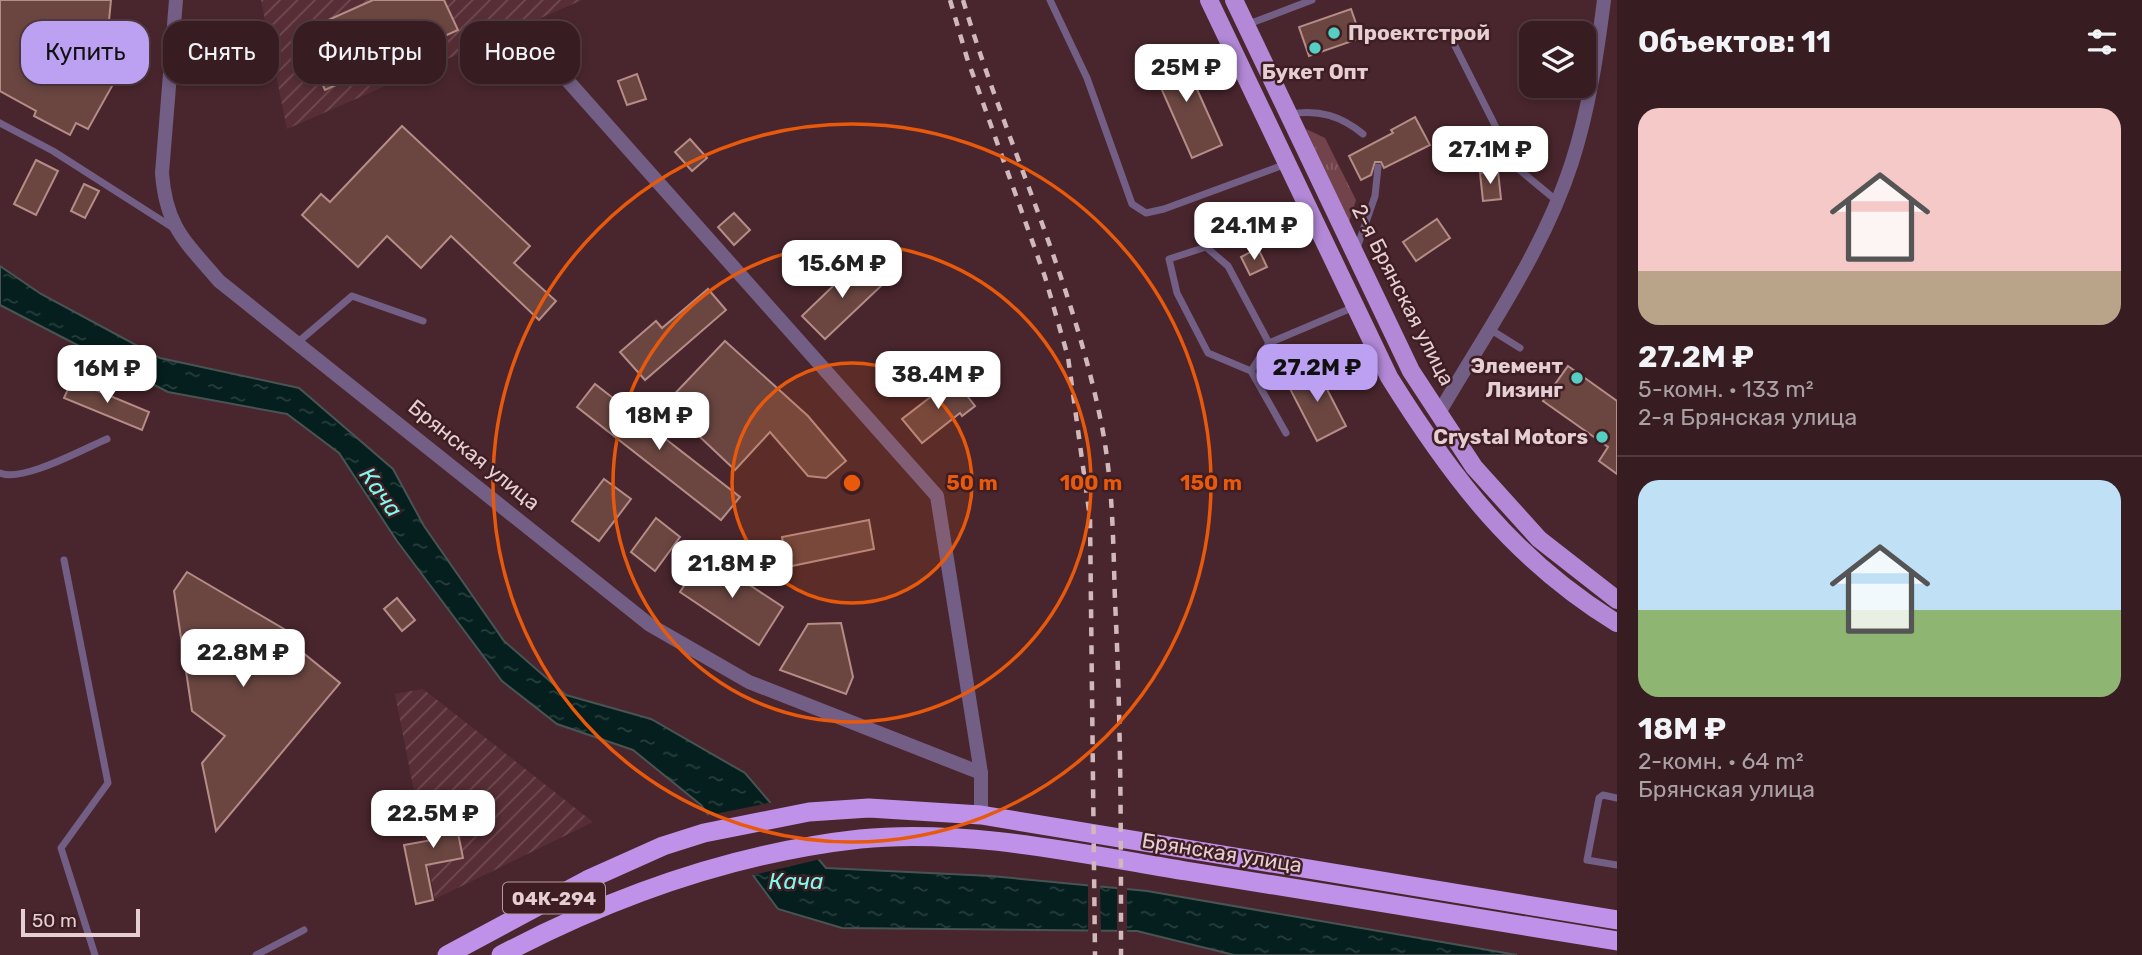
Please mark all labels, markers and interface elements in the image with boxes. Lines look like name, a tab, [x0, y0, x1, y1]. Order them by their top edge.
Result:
place label: Проектстрой	[1348, 20, 1490, 45]
chip: Купить	[21, 21, 149, 84]
chip: Снять	[163, 21, 279, 84]
chip: Фильтры	[293, 21, 446, 84]
chip: Новое	[460, 21, 580, 84]
map controls	[1519, 21, 1596, 98]
button: layers	[1519, 21, 1596, 98]
icon: filters	[2083, 23, 2121, 61]
text: Объектов: 11	[1638, 24, 1831, 60]
marker: Проектстрой	[1326, 25, 1342, 41]
marker: Букет Опт	[1307, 40, 1323, 56]
pin: 25M ₽	[1137, 44, 1235, 104]
text: 25M ₽	[1151, 53, 1221, 81]
place label: Букет Опт	[1262, 59, 1369, 84]
pin: 27.1M ₽	[1425, 127, 1555, 186]
text: 27.1M ₽	[1448, 135, 1532, 163]
icon: home	[1817, 154, 1943, 280]
street label: 2-я Брянская улица	[1347, 200, 1460, 390]
pin: 24.1M ₽	[1189, 202, 1319, 262]
text: 24.1M ₽	[1210, 211, 1298, 239]
pin: 15.6M ₽	[777, 240, 907, 300]
text: 15.6M ₽	[798, 249, 886, 277]
text: 27.2M ₽	[1638, 339, 1754, 375]
pin: 27.2M ₽	[1252, 344, 1382, 404]
pin: 16M ₽	[58, 346, 156, 405]
pin: 38.4M ₽	[873, 352, 1003, 411]
text: 27.2M ₽	[1273, 353, 1361, 381]
place label: Элемент Лизинг	[1471, 353, 1563, 402]
text: 16M ₽	[74, 354, 140, 382]
text: 38.4M ₽	[891, 360, 985, 388]
marker: Элемент Лизинг	[1569, 370, 1585, 386]
text: 5-комн. · 133 m²	[1638, 375, 1814, 403]
pin: 18M ₽	[610, 392, 708, 452]
street label: Брянская улица	[404, 394, 545, 515]
text: 18M ₽	[625, 401, 693, 429]
text: 2-я Брянская улица	[1638, 403, 1857, 431]
place label: Crystal Motors	[1433, 424, 1588, 449]
marker: Crystal Motors	[1594, 429, 1610, 445]
water label: Кача	[354, 462, 408, 522]
text: 50 m	[946, 470, 998, 495]
text: 100 m	[1060, 470, 1122, 495]
text: 150 m	[1180, 470, 1242, 495]
centre of rings	[840, 471, 864, 495]
icon: home	[1817, 526, 1943, 652]
pin: 21.8M ₽	[667, 540, 797, 600]
text: 21.8M ₽	[688, 549, 776, 577]
pin: 22.8M ₽	[178, 630, 308, 689]
text: 22.8M ₽	[197, 638, 289, 666]
text: 18M ₽	[1638, 711, 1726, 747]
text: 2-комн. · 64 m²	[1638, 747, 1804, 775]
text: Брянская улица	[1638, 775, 1815, 803]
pin: 22.5M ₽	[368, 790, 498, 850]
text: 22.5M ₽	[387, 799, 479, 827]
street label: Брянская улица	[1140, 828, 1304, 877]
water label: Кача	[769, 867, 823, 895]
road number: 04К-294	[503, 882, 605, 914]
scale bar	[21, 906, 140, 938]
text: 50 m	[32, 909, 77, 932]

